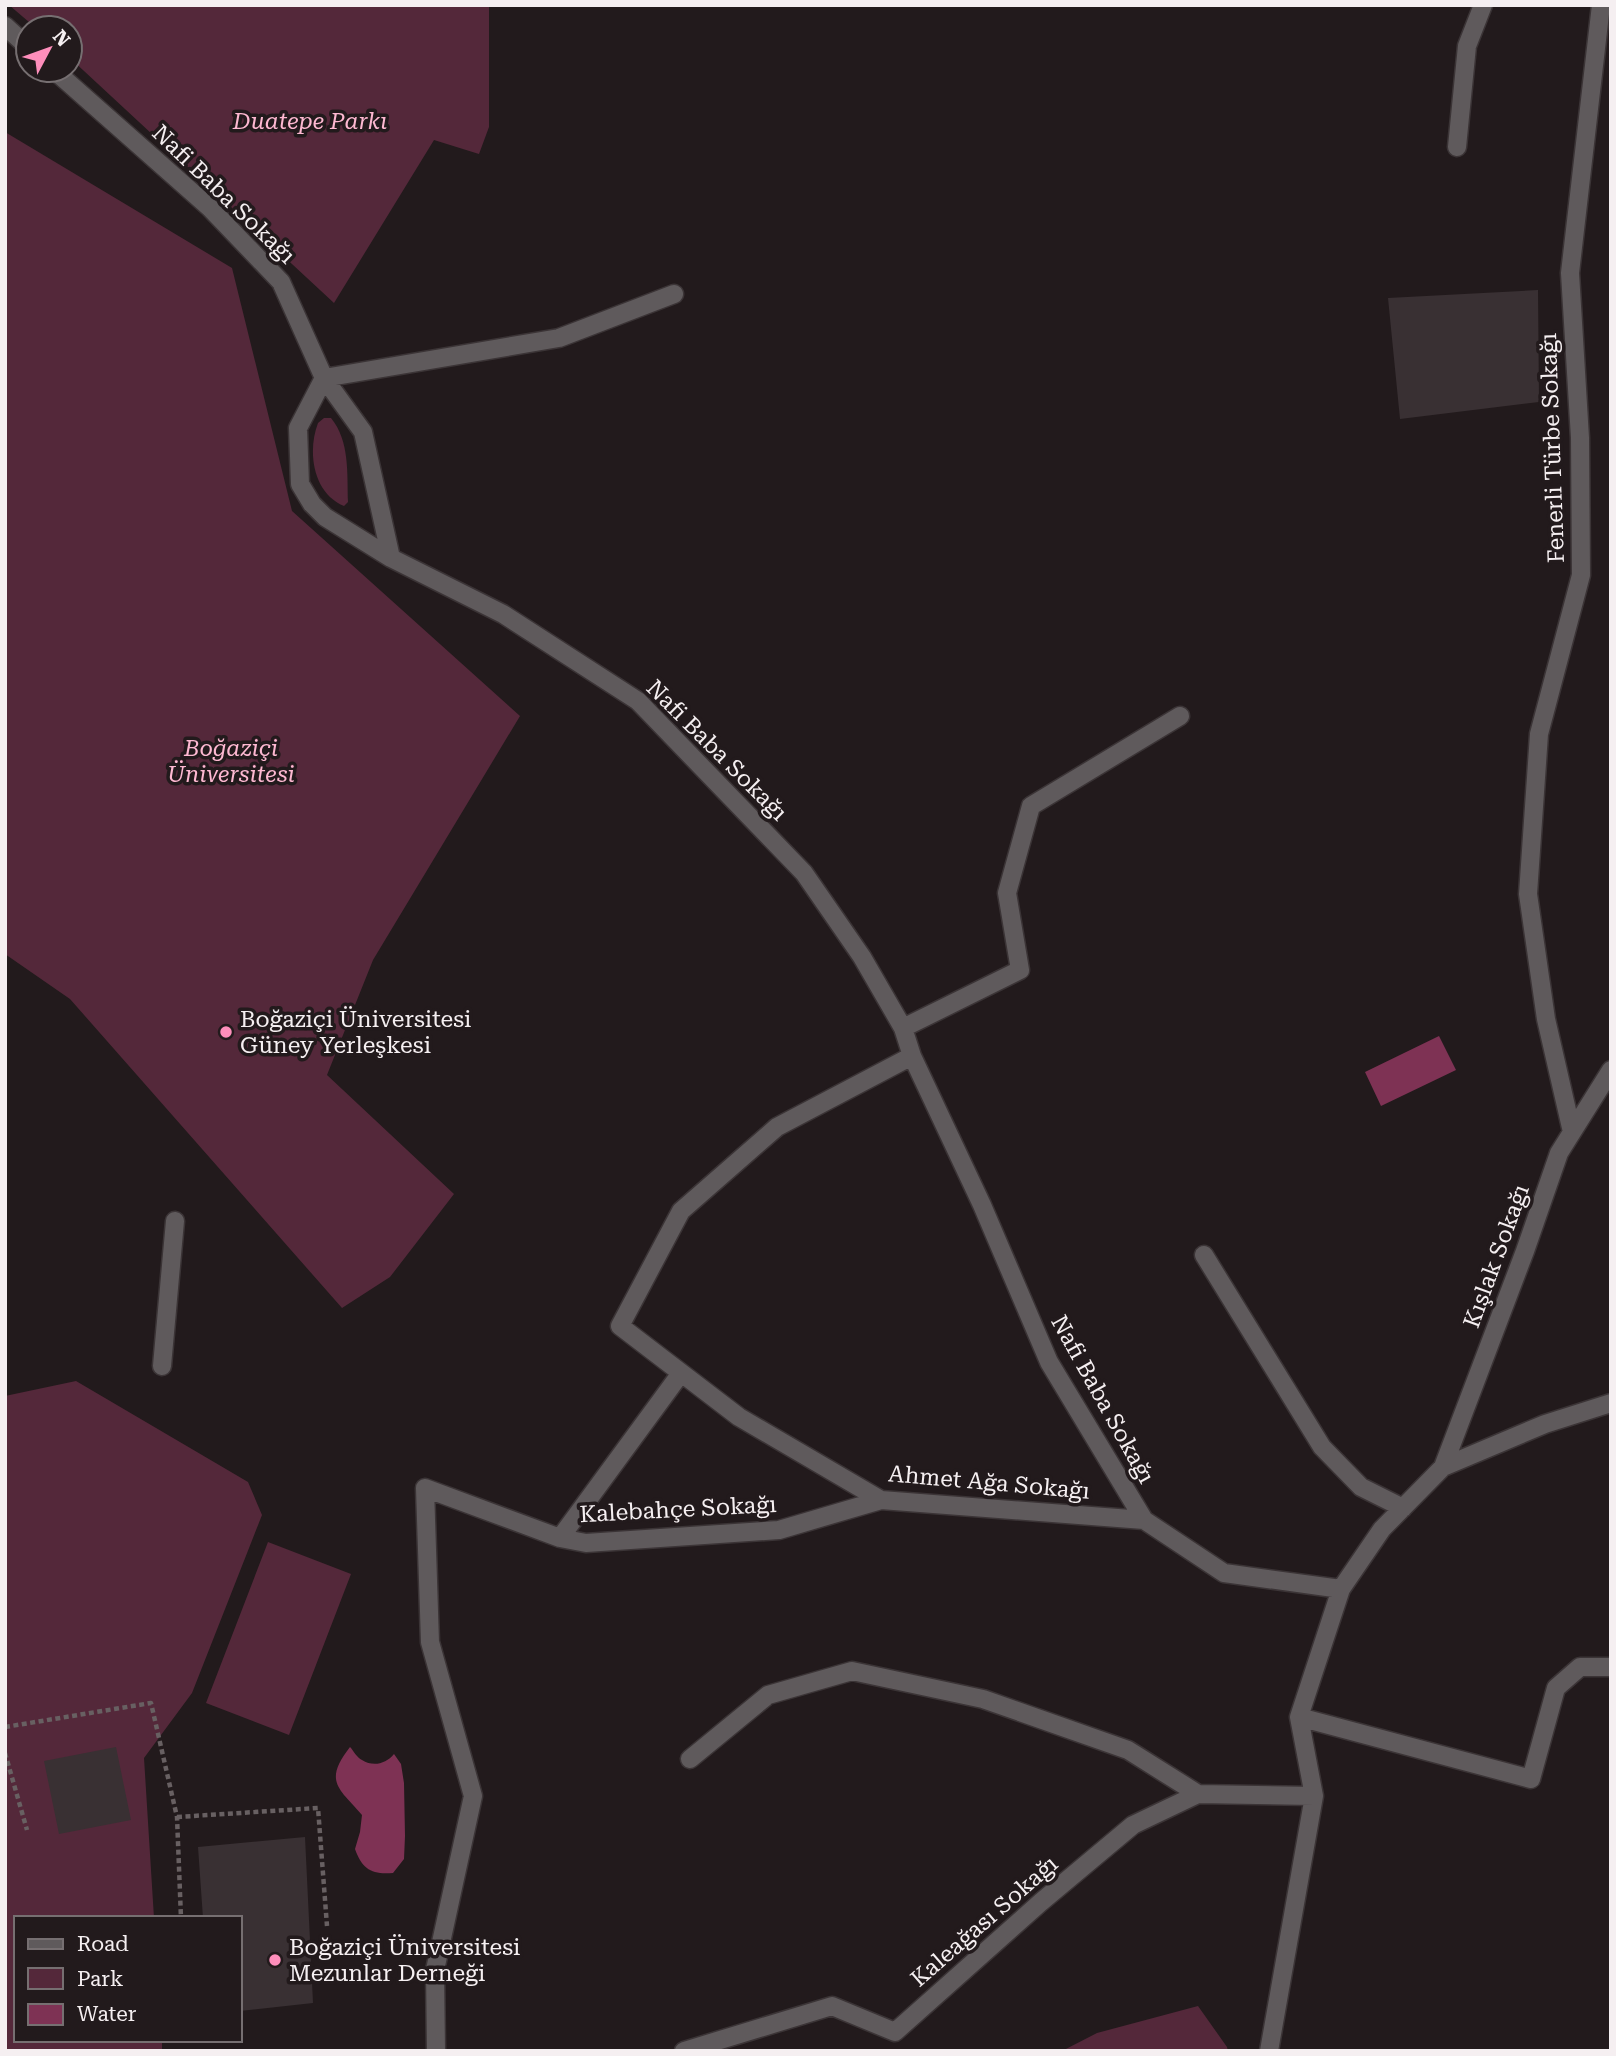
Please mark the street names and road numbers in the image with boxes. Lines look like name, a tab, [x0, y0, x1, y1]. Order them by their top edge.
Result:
street label: Nafi Baba Sokağı	[147, 119, 301, 269]
street label: Fenerli Türbe Sokağı	[1535, 332, 1570, 564]
street label: Nafi Baba Sokağı	[641, 674, 793, 826]
street label: Kışlak Sokağı	[1458, 1181, 1535, 1332]
street label: Nafi Baba Sokağı	[1045, 1311, 1160, 1488]
street label: Ahmet Ağa Sokağı	[887, 1460, 1091, 1505]
street label: Kalebahçe Sokağı	[579, 1491, 777, 1528]
street label: Kaleağası Sokağı	[905, 1850, 1063, 1992]

